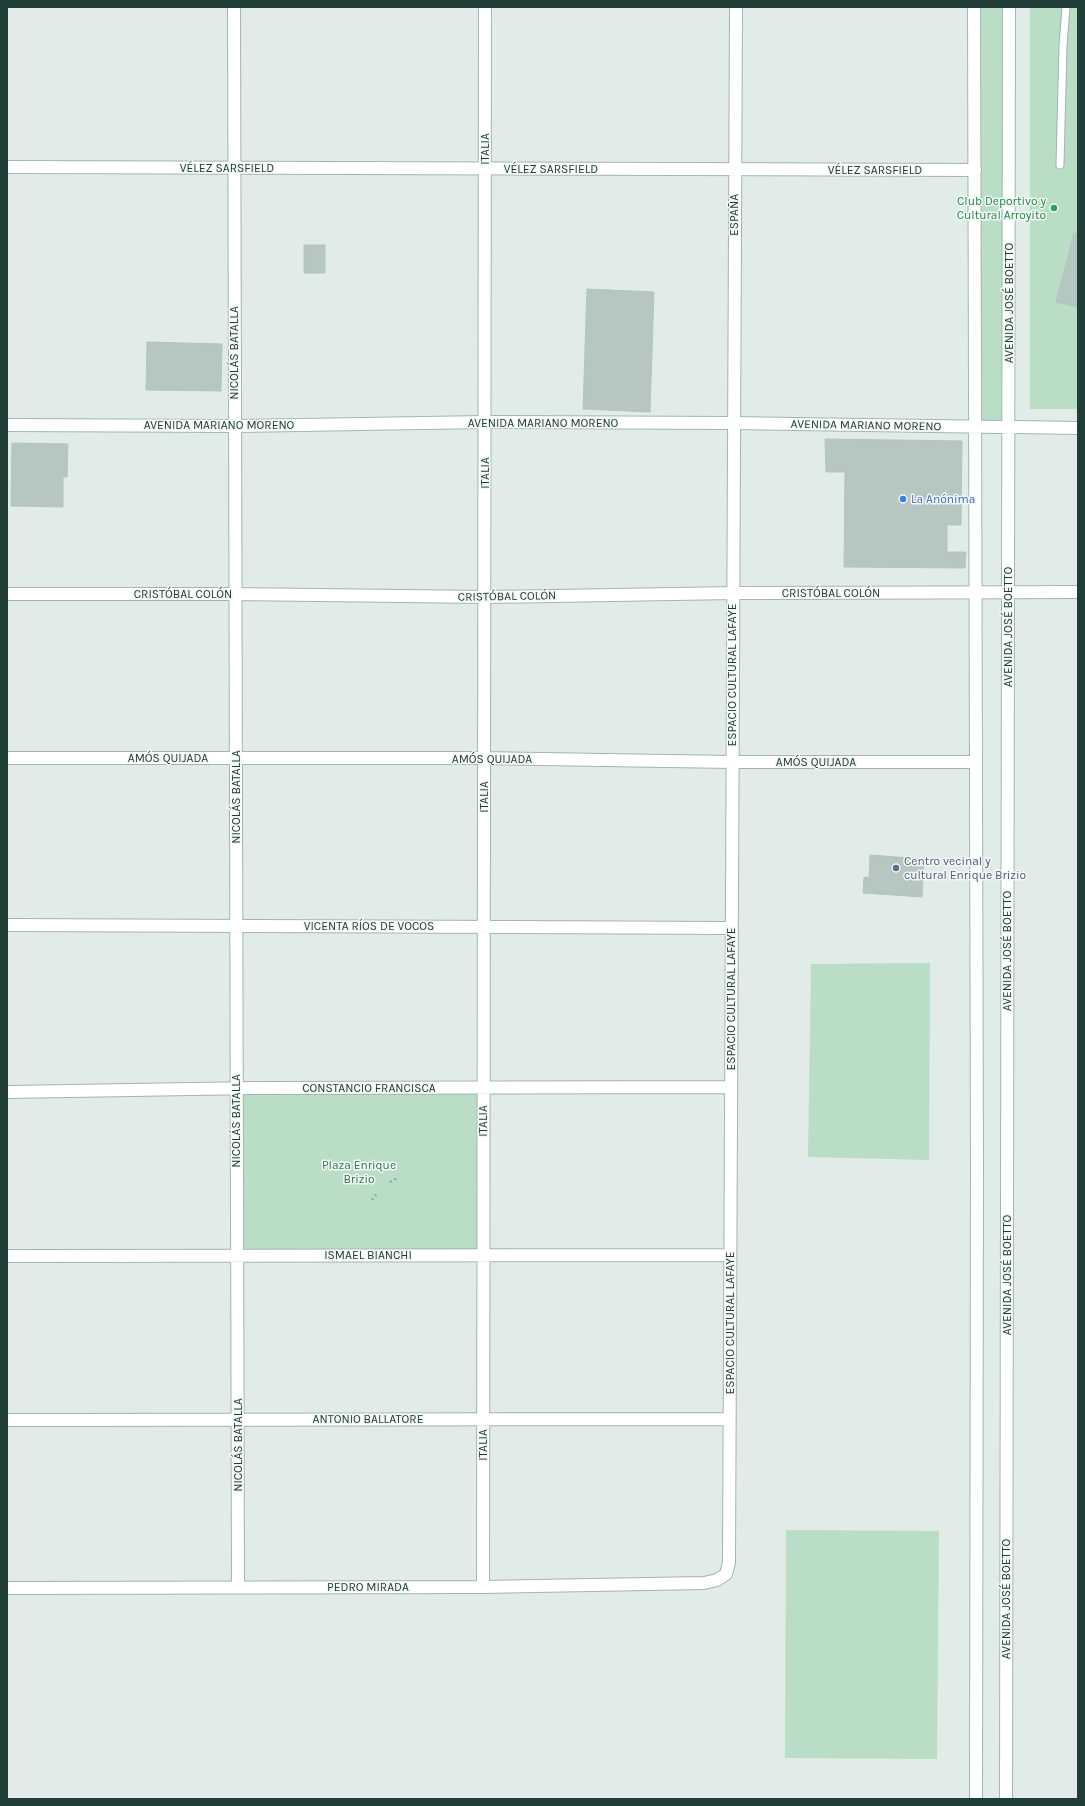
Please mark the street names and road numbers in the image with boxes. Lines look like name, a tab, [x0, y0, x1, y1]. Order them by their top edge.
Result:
street label: ITALIA	[478, 133, 492, 165]
street label: VÉLEZ SARSFIELD	[180, 160, 274, 175]
street label: VÉLEZ SARSFIELD	[504, 161, 598, 176]
street label: VÉLEZ SARSFIELD	[828, 162, 922, 177]
street label: ESPAÑA	[727, 194, 741, 236]
street label: AVENIDA JOSÉ BOETTO	[1001, 243, 1016, 363]
street label: NICOLÁS BATALLA	[226, 306, 241, 400]
street label: AVENIDA MARIANO MORENO	[468, 416, 619, 430]
street label: AVENIDA MARIANO MORENO	[791, 417, 942, 433]
street label: AVENIDA MARIANO MORENO	[144, 418, 295, 432]
street label: ITALIA	[478, 457, 492, 489]
street label: AVENIDA JOSÉ BOETTO	[1000, 567, 1015, 687]
street label: CRISTÓBAL COLÓN	[782, 585, 880, 600]
street label: CRISTÓBAL COLÓN	[134, 586, 232, 601]
street label: CRISTÓBAL COLÓN	[458, 587, 556, 604]
street label: ESPACIO CULTURAL LAFAYE	[725, 603, 739, 747]
street label: AMÓS QUIJADA	[128, 750, 208, 765]
street label: NICOLÁS BATALLA	[228, 750, 243, 844]
street label: AMÓS QUIJADA	[452, 751, 532, 766]
street label: AMÓS QUIJADA	[776, 754, 856, 769]
street label: ITALIA	[477, 781, 491, 813]
street label: AVENIDA JOSÉ BOETTO	[999, 891, 1014, 1011]
street label: VICENTA RÍOS DE VOCOS	[304, 918, 434, 933]
street label: ESPACIO CULTURAL LAFAYE	[724, 927, 738, 1071]
street label: NICOLÁS BATALLA	[228, 1074, 243, 1168]
street label: CONSTANCIO FRANCISCA	[302, 1081, 436, 1095]
street label: ITALIA	[476, 1105, 490, 1137]
street label: AVENIDA JOSÉ BOETTO	[999, 1215, 1014, 1335]
street label: ISMAEL BIANCHI	[324, 1248, 412, 1262]
street label: ESPACIO CULTURAL LAFAYE	[723, 1251, 737, 1395]
street label: NICOLÁS BATALLA	[230, 1398, 245, 1492]
street label: ANTONIO BALLATORE	[313, 1412, 423, 1426]
street label: ITALIA	[476, 1429, 490, 1461]
street label: AVENIDA JOSÉ BOETTO	[998, 1539, 1013, 1659]
street label: PEDRO MIRADA	[327, 1580, 409, 1594]

